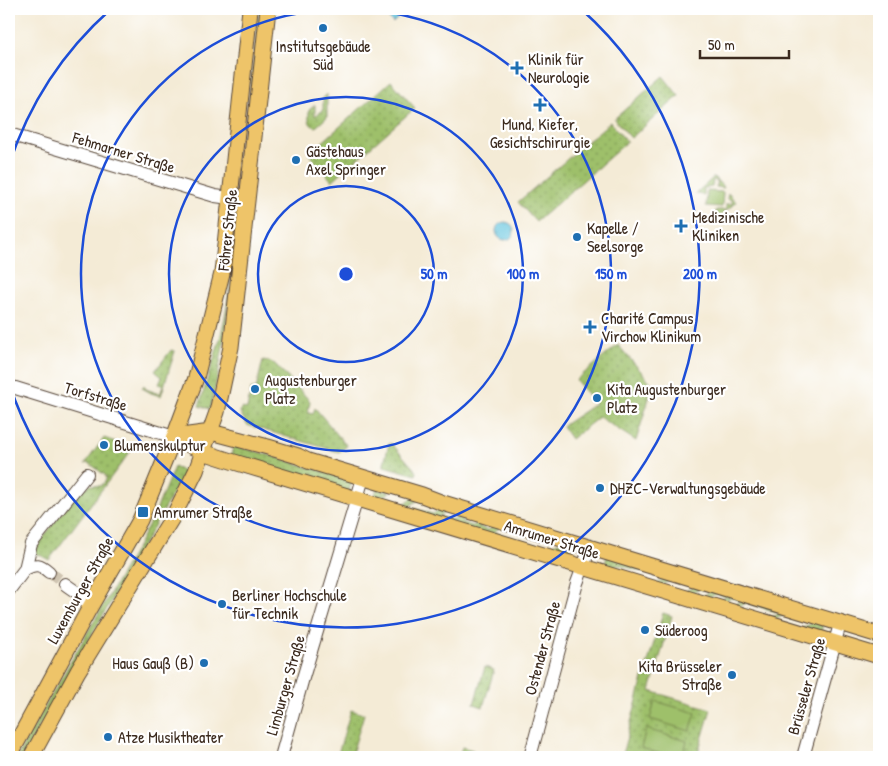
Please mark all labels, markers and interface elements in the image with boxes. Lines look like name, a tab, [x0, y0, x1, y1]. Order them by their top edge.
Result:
marker: Institutsgebäude Süd	[317, 22, 329, 34]
scale bar	[700, 28, 789, 60]
text: 50 m	[708, 34, 735, 55]
place label: Institutsgebäude Süd	[275, 35, 371, 75]
place label: Klinik für Neurologie	[528, 48, 590, 88]
marker: Klinik für Neurologie	[510, 61, 524, 75]
marker: Mund, Kiefer, Gesichtschirurgie	[533, 98, 547, 112]
place label: Mund, Kiefer, Gesichtschirurgie	[490, 113, 591, 153]
street label: Fehmarner Straße	[69, 126, 178, 178]
place label: Gästehaus Axel Springer	[306, 140, 386, 180]
marker: Gästehaus Axel Springer	[290, 154, 302, 166]
street label: Föhrer Straße	[212, 188, 242, 273]
place label: Medizinische Kliniken	[692, 206, 765, 246]
place label: Kapelle / Seelsorge	[587, 217, 644, 257]
marker: Medizinische Kliniken	[674, 219, 688, 233]
marker: Kapelle / Seelsorge	[571, 231, 583, 243]
text: 50 m	[421, 263, 447, 284]
text: 100 m	[507, 263, 539, 284]
text: 150 m	[595, 263, 627, 284]
text: 200 m	[683, 263, 717, 284]
centre of rings	[337, 265, 355, 283]
place label: Charité Campus Virchow Klinikum	[601, 307, 701, 347]
marker: Charité Campus Virchow Klinikum	[583, 320, 597, 334]
place label: Augustenburger Platz	[265, 369, 357, 409]
street label: Torfstraße	[62, 376, 131, 416]
place label: Kita Augustenburger Platz	[607, 378, 726, 418]
marker: Augustenburger Platz	[249, 383, 261, 395]
marker: Kita Augustenburger Platz	[591, 392, 603, 404]
place label: Blumenskulptur	[114, 434, 206, 456]
marker: Blumenskulptur	[98, 439, 110, 451]
place label: DHZC-Verwaltungsgebäude	[610, 477, 766, 499]
marker: DHZC-Verwaltungsgebäude	[594, 482, 606, 494]
place label: Amrumer Straße	[154, 501, 253, 523]
marker: Amrumer Straße	[136, 505, 150, 519]
street label: Amrumer Straße	[502, 514, 603, 564]
street label: Luxemburger Straße	[41, 532, 119, 648]
place label: Berliner Hochschule für Technik	[232, 584, 348, 624]
marker: Berliner Hochschule für Technik	[216, 598, 228, 610]
street label: Ostender Straße	[519, 598, 565, 698]
place label: Süderoog	[655, 619, 708, 641]
marker: Süderoog	[639, 624, 651, 636]
street label: Limburger Straße	[260, 632, 310, 738]
street label: Brüsseler Straße	[782, 634, 831, 737]
place label: Haus Gauß (B)	[112, 652, 194, 674]
place label: Kita Brüsseler Straße	[638, 655, 723, 695]
marker: Haus Gauß (B)	[198, 657, 210, 669]
marker: Kita Brüsseler Straße	[726, 669, 738, 681]
place label: Atze Musiktheater	[118, 726, 223, 748]
marker: Atze Musiktheater	[102, 731, 114, 743]

